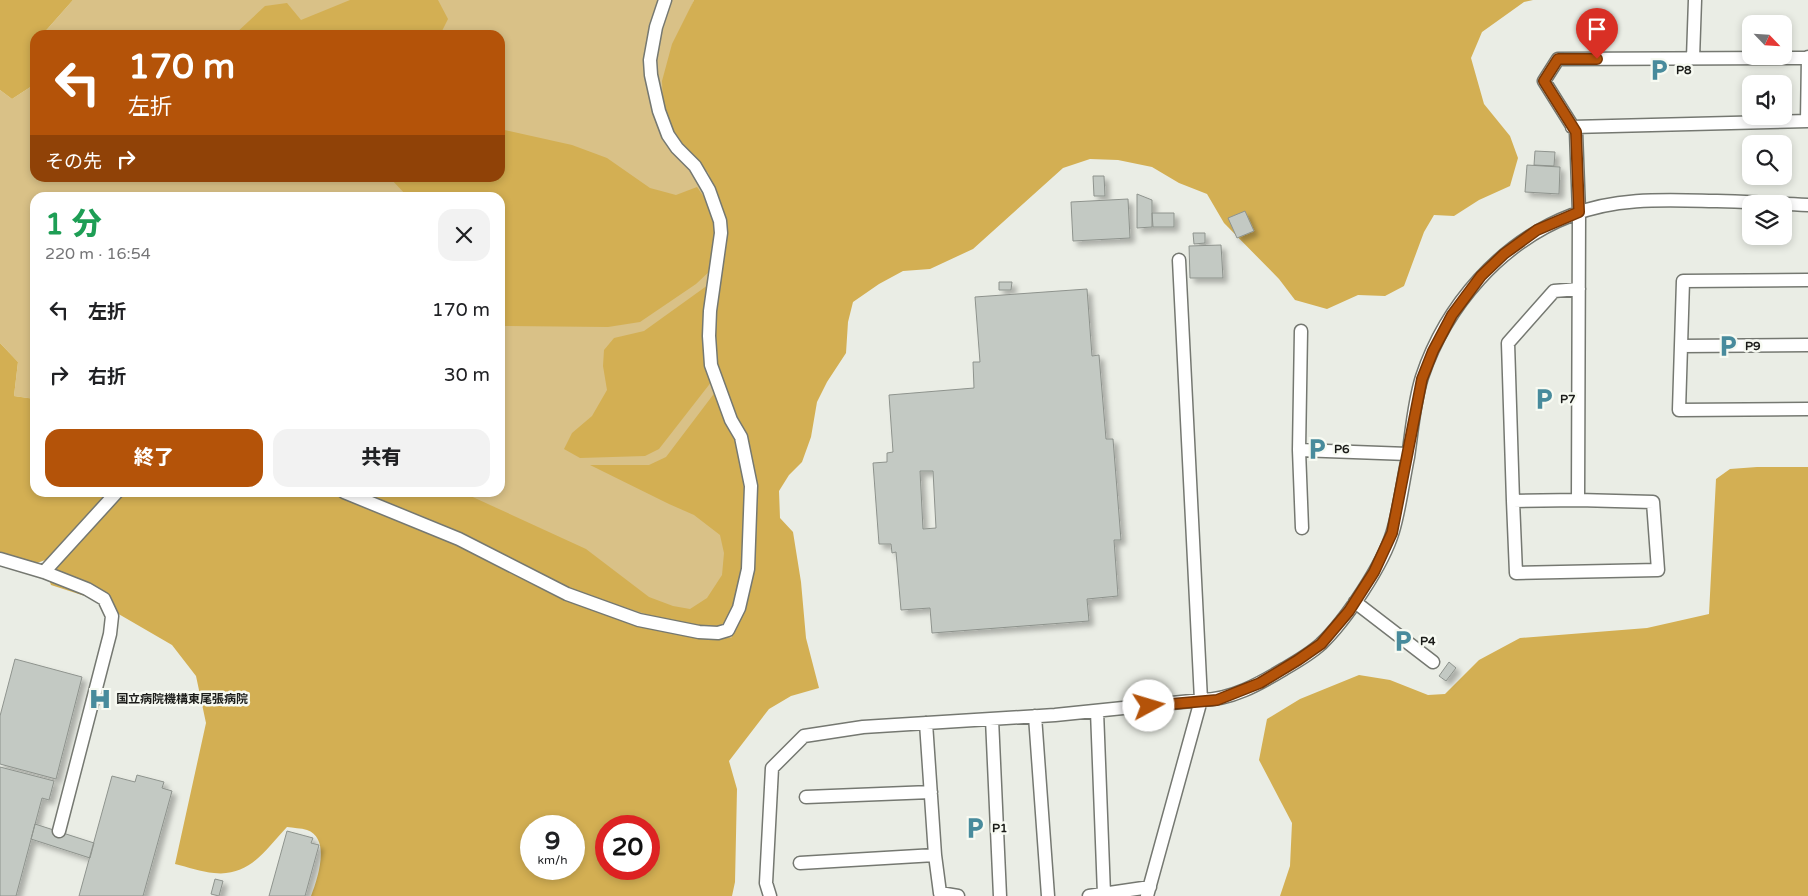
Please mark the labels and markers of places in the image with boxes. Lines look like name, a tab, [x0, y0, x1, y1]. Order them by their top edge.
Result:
pin	[1576, 8, 1618, 59]
parking icon: P8	[1646, 57, 1672, 83]
place label: P8	[1676, 63, 1692, 77]
parking icon: P9	[1715, 333, 1741, 359]
place label: P9	[1745, 339, 1761, 353]
parking icon: P7	[1531, 386, 1557, 412]
place label: P7	[1560, 392, 1576, 406]
parking icon: P6	[1304, 436, 1330, 462]
place label: P6	[1334, 442, 1350, 456]
parking icon: P4	[1390, 628, 1416, 654]
place label: P4	[1420, 634, 1436, 648]
hospital icon: 国立病院機構東尾張病院	[87, 686, 113, 712]
place label: 国立病院機構東尾張病院	[116, 692, 248, 706]
parking icon: P1	[962, 815, 988, 841]
place label: P1	[992, 821, 1008, 835]

